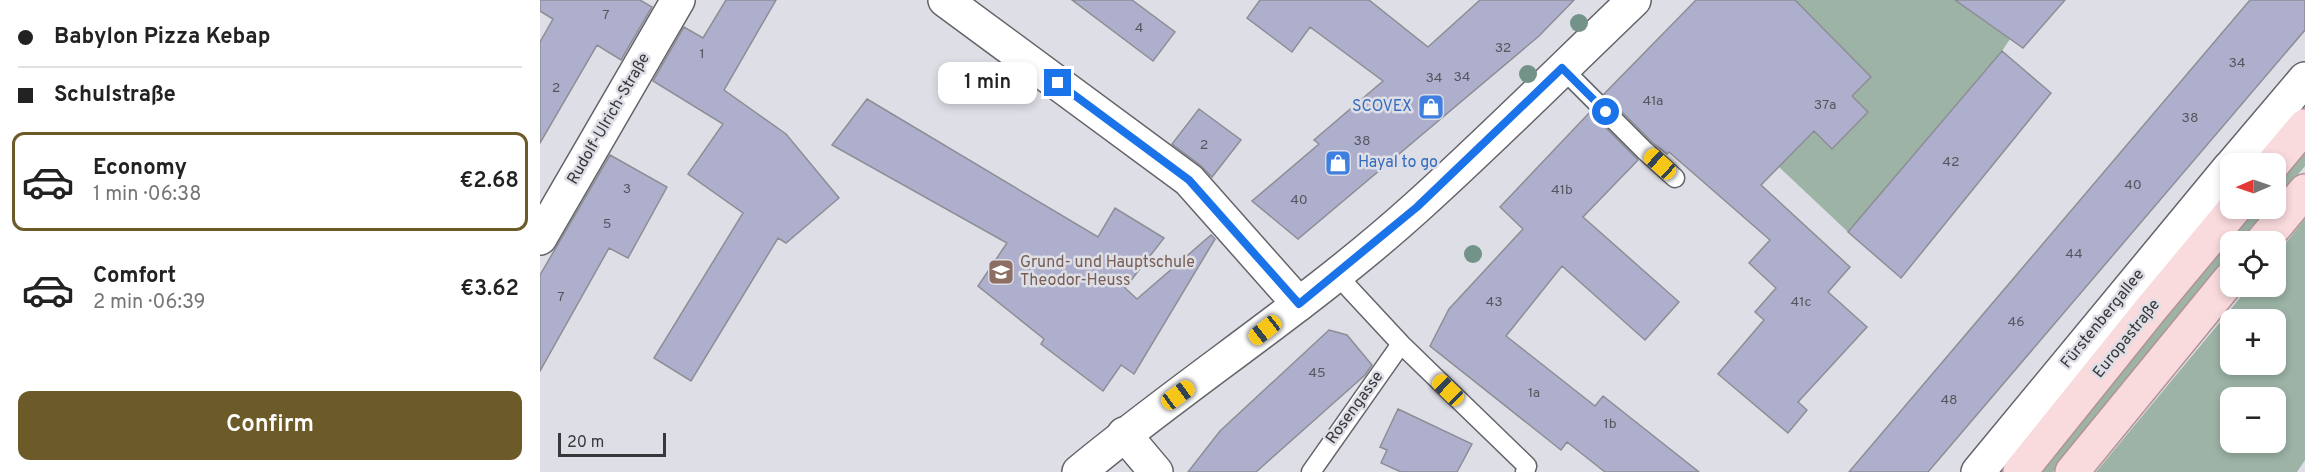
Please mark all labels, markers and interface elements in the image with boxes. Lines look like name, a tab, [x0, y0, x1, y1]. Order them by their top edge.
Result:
house number: 7	[602, 7, 610, 24]
house number: 4	[1135, 20, 1143, 37]
text: Babylon Pizza Kebap	[54, 24, 270, 51]
house number: 32	[1495, 40, 1511, 57]
house number: 1	[699, 46, 705, 63]
street label: Rudolf-Ulrich-Straße	[563, 50, 655, 188]
house number: 34	[2228, 55, 2246, 72]
callout: 1 min	[938, 62, 1037, 104]
route end	[1044, 69, 1071, 96]
house number: 34	[1453, 69, 1471, 86]
text: 1 min	[964, 70, 1011, 96]
house number: 34	[1425, 70, 1443, 87]
house number: 2	[552, 80, 560, 97]
text: Schulstraße	[54, 82, 176, 109]
shop icon: SCOVEX	[1416, 92, 1446, 122]
house number: 41a	[1643, 93, 1663, 110]
place label: SCOVEX	[1352, 97, 1412, 117]
house number: 37a	[1814, 97, 1836, 114]
route start	[1592, 98, 1619, 125]
house number: 38	[2182, 110, 2198, 127]
house number: 38	[1354, 133, 1370, 150]
house number: 2	[1200, 137, 1208, 154]
car	[1641, 145, 1679, 183]
shop icon: Hayal to go	[1323, 148, 1353, 178]
place label: Hayal to go	[1358, 153, 1438, 173]
north arrow	[2220, 153, 2286, 219]
map controls	[2220, 153, 2286, 453]
house number: 42	[1942, 154, 1960, 171]
icon: car	[21, 155, 75, 209]
text: Economy	[93, 155, 187, 182]
text: €2.68	[459, 168, 519, 195]
house number: 40	[2124, 177, 2142, 194]
house number: 3	[623, 181, 631, 198]
text: 1 min · 06:38	[93, 182, 201, 208]
house number: 41b	[1551, 182, 1573, 199]
house number: 40	[1290, 192, 1308, 209]
house number: 5	[603, 216, 611, 233]
button: locate	[2220, 231, 2286, 297]
house number: 44	[2065, 246, 2083, 263]
place label: Grund- und Hauptschule Theodor-Heuss	[1020, 253, 1195, 291]
school or university icon: Grund- und Hauptschule Theodor-Heuss	[986, 257, 1016, 287]
icon: car	[21, 263, 75, 317]
text: Comfort	[93, 263, 176, 290]
street label: Fürstenbergallee	[2057, 265, 2149, 373]
text: €3.62	[460, 276, 519, 303]
house number: 7	[557, 289, 565, 306]
text: 2 min · 06:39	[93, 290, 205, 316]
house number: 43	[1485, 294, 1503, 311]
house number: 41c	[1791, 294, 1811, 311]
street label: Europastraße	[2089, 296, 2165, 382]
button: +	[2220, 309, 2286, 375]
car	[1245, 312, 1285, 348]
house number: 46	[2007, 314, 2025, 331]
house number: 45	[1308, 365, 1326, 382]
street label: Rosengasse	[1322, 368, 1388, 448]
car	[1429, 371, 1467, 409]
car	[1158, 377, 1198, 413]
house number: 1a	[1528, 385, 1540, 402]
button: −	[2220, 387, 2286, 453]
button: Confirm	[18, 391, 522, 460]
house number: 48	[1940, 392, 1958, 409]
house number: 1b	[1603, 416, 1617, 433]
scale bar	[558, 430, 666, 458]
text: 20 m	[567, 433, 604, 453]

